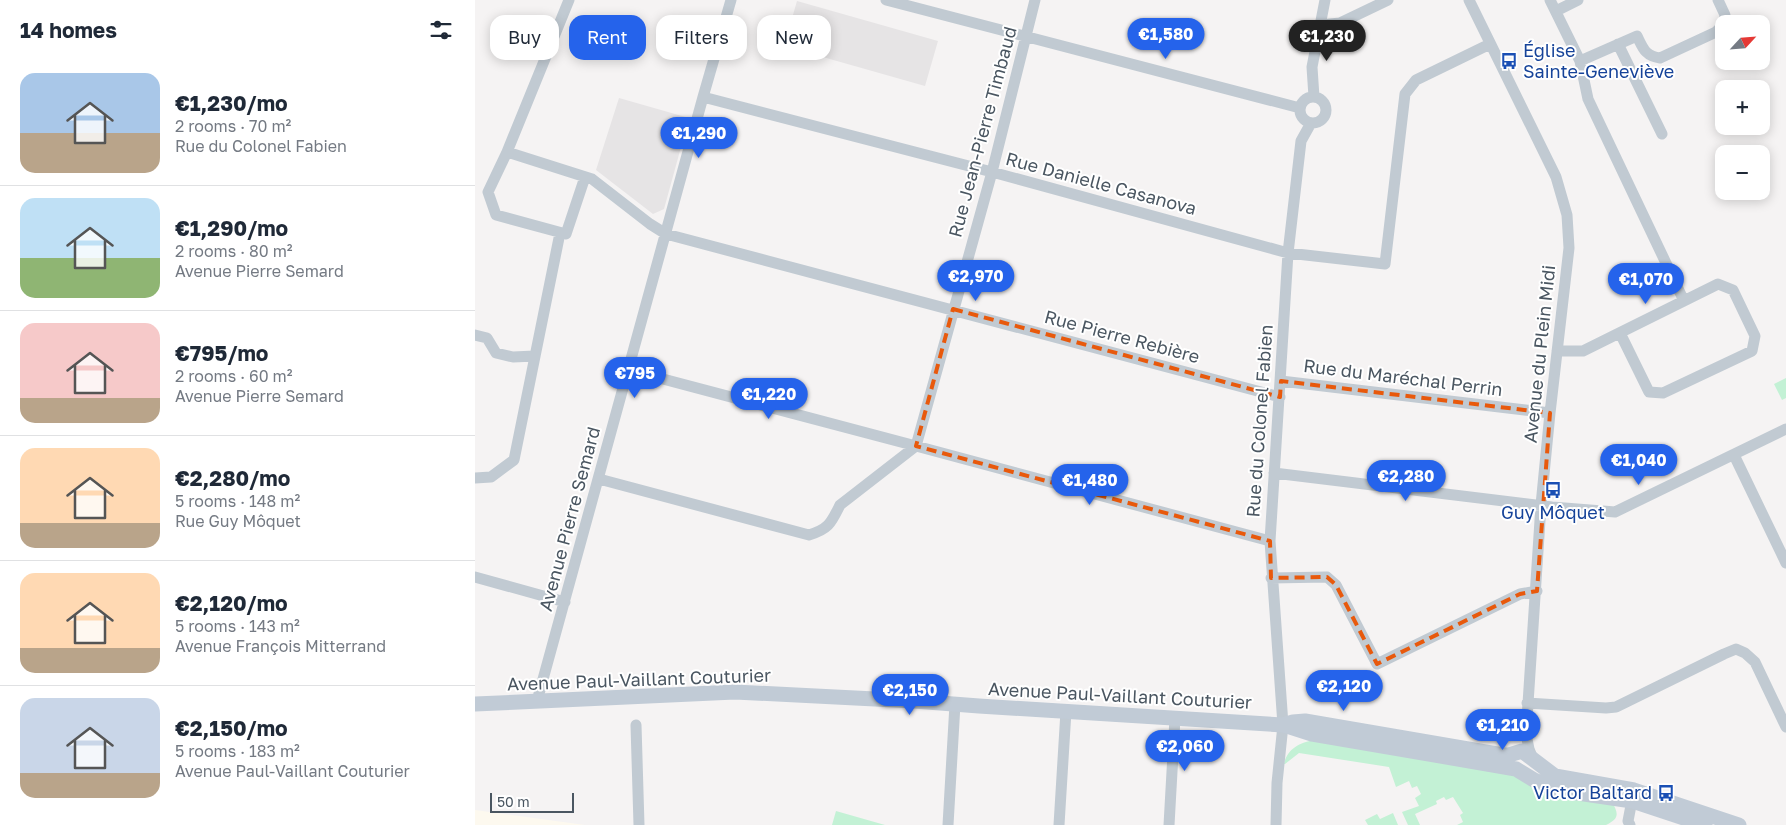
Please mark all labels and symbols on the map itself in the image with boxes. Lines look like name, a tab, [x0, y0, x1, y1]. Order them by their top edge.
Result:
north arrow	[1715, 15, 1770, 70]
pin: €1,580	[1125, 18, 1207, 60]
pin: €1,230	[1286, 20, 1368, 62]
street label: Rue Jean-Pierre Timbaud	[943, 24, 1021, 239]
place label: Église Sainte-Geneviève	[1523, 39, 1674, 82]
bus stop icon: Église Sainte-Geneviève	[1499, 51, 1519, 71]
pin: €1,290	[658, 116, 740, 159]
street label: Rue Danielle Casanova	[1004, 147, 1199, 219]
pin: €2,970	[935, 260, 1017, 302]
pin: €1,070	[1605, 262, 1687, 305]
street label: Avenue du Plein Midi	[1519, 264, 1559, 444]
street label: Rue Pierre Rebière	[1042, 305, 1202, 367]
street label: Rue du Colonel Fabien	[1241, 324, 1277, 518]
street label: Rue du Maréchal Perrin	[1302, 354, 1504, 400]
pin: €795	[605, 356, 665, 399]
pin: €1,220	[728, 378, 810, 420]
street label: Avenue Pierre Semard	[534, 424, 604, 613]
pin: €1,040	[1598, 444, 1680, 486]
pin: €2,280	[1365, 460, 1447, 502]
pin: €1,480	[1049, 464, 1131, 506]
bus stop icon: Guy Môquet	[1543, 480, 1563, 500]
place label: Guy Môquet	[1501, 501, 1605, 523]
street label: Avenue Paul-Vaillant Couturier	[507, 663, 771, 695]
pin: €2,120	[1303, 670, 1385, 712]
pin: €2,150	[869, 674, 951, 716]
street label: Avenue Paul-Vaillant Couturier	[988, 677, 1253, 713]
pin: €1,210	[1462, 708, 1544, 751]
pin: €2,060	[1144, 730, 1226, 772]
place label: Victor Baltard	[1533, 781, 1652, 803]
bus stop icon: Victor Baltard	[1656, 783, 1676, 803]
scale bar	[490, 790, 574, 813]

